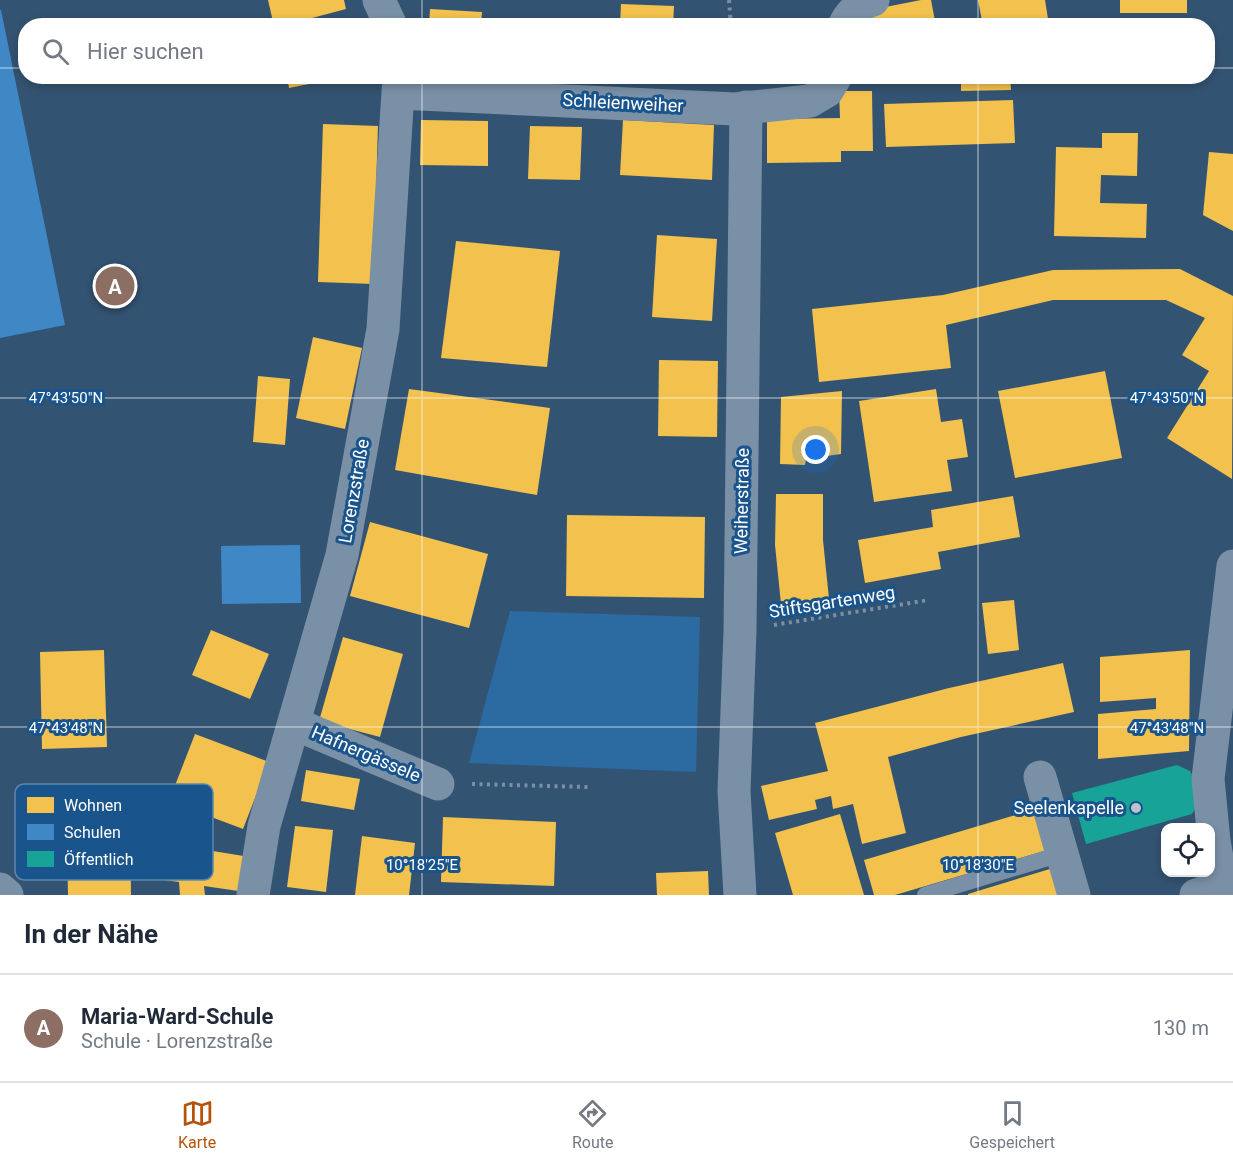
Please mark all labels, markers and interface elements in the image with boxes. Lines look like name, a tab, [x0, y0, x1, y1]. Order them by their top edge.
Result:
search box	[18, 18, 1215, 84]
icon: search	[39, 35, 72, 68]
text: Hier suchen	[87, 39, 204, 64]
street label: Schleienweiher	[562, 89, 684, 116]
pin: A	[96, 264, 134, 308]
text: 47°43'50"N	[29, 389, 103, 407]
text: 47°43'50"N	[1130, 389, 1204, 407]
your location	[801, 435, 830, 464]
street label: Lorenzstraße	[334, 437, 373, 545]
street label: Weiherstraße	[730, 448, 753, 554]
street label: Stiftsgartenweg	[767, 581, 896, 622]
text: 47°43'48"N	[29, 719, 103, 737]
text: 47°43'48"N	[1130, 719, 1204, 737]
street label: Hafnergässele	[309, 721, 424, 786]
legend	[15, 784, 213, 880]
text: Wohnen	[64, 796, 122, 815]
place label: Seelenkapelle	[1013, 797, 1124, 818]
marker: Seelenkapelle	[1129, 801, 1143, 815]
text: Schulen	[64, 823, 121, 842]
map controls	[1161, 823, 1215, 877]
button: locate	[1161, 823, 1215, 877]
text: Öffentlich	[64, 850, 133, 869]
text: 10°18'25"E	[386, 856, 459, 874]
text: 10°18'30"E	[942, 856, 1015, 874]
text: In der Nähe	[24, 919, 158, 949]
text: Maria-Ward-Schule	[81, 1004, 273, 1029]
text: A	[37, 1016, 50, 1040]
text: 130 m	[1153, 1016, 1209, 1040]
text: Schule · Lorenzstraße	[81, 1029, 273, 1053]
tab: Karte	[178, 1097, 216, 1152]
tab: Route	[572, 1097, 614, 1152]
tab: Gespeichert	[969, 1097, 1055, 1152]

